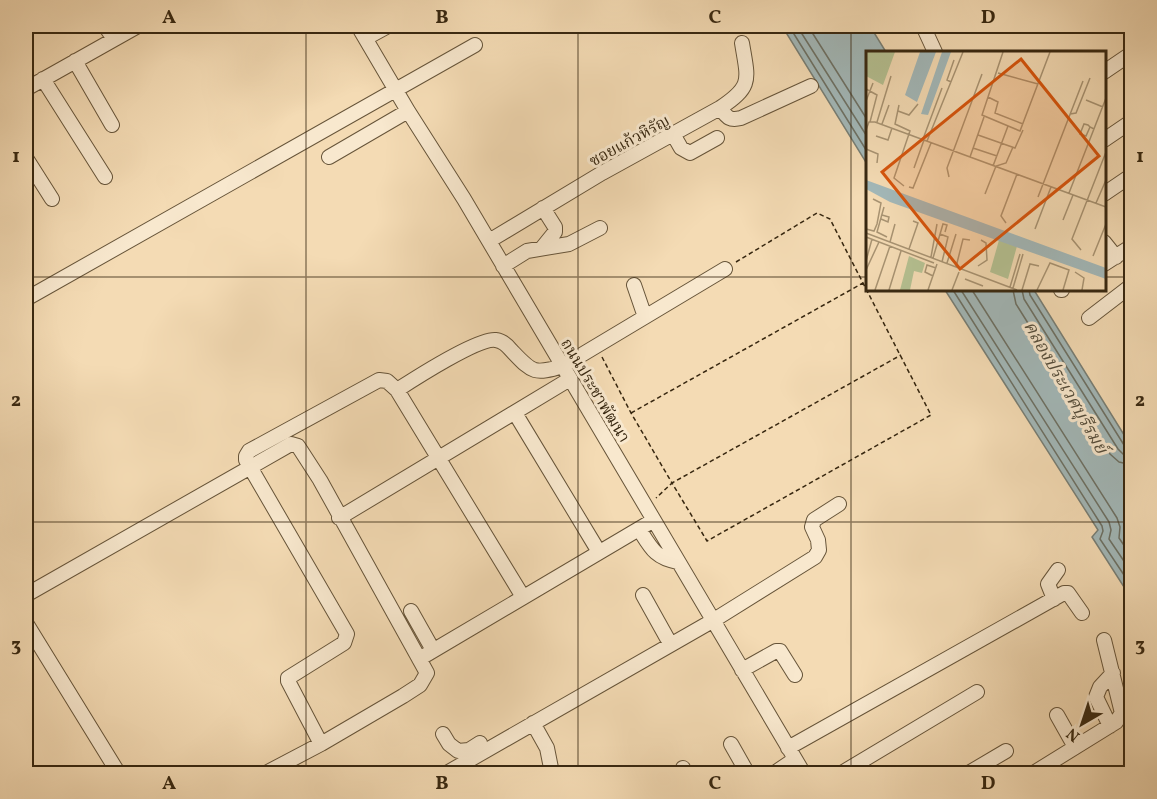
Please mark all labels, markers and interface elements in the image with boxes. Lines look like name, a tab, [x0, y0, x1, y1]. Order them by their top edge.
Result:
text: A	[162, 4, 176, 32]
text: B	[435, 4, 449, 32]
text: C	[709, 4, 722, 32]
text: D	[981, 4, 995, 32]
inset map	[866, 51, 1106, 291]
street label: ซอยแก้วหิรัญ	[586, 111, 674, 173]
text: 1	[12, 143, 20, 171]
text: 1	[1136, 143, 1144, 171]
water label: คลองประเวศบุรีรมย์	[1017, 317, 1115, 462]
street label: ถนนประชาพัฒนา	[555, 335, 634, 447]
text: 2	[11, 387, 21, 415]
text: 2	[1135, 387, 1145, 415]
text: 3	[11, 632, 21, 660]
text: 3	[1135, 632, 1145, 660]
north arrow	[1052, 694, 1112, 754]
text: N	[1062, 722, 1085, 746]
text: A	[162, 770, 176, 798]
text: B	[435, 770, 449, 798]
text: C	[709, 770, 722, 798]
text: D	[981, 770, 995, 798]

